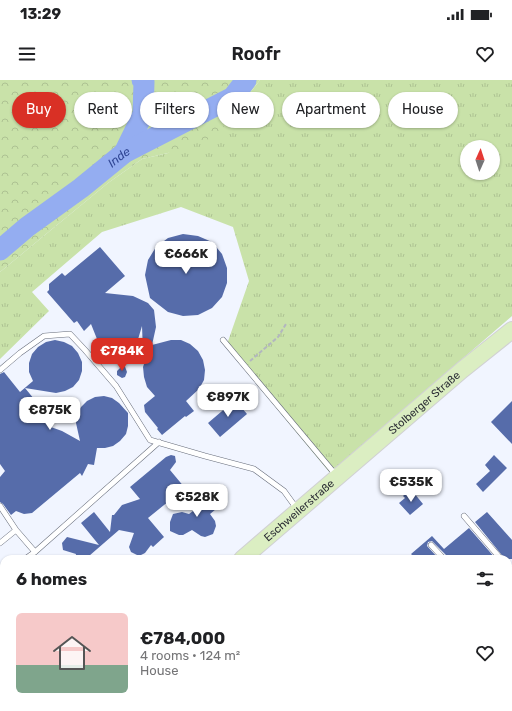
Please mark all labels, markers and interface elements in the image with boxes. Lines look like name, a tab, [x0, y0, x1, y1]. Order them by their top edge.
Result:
text: 13:29	[20, 5, 61, 23]
icon: menu	[16, 43, 38, 65]
text: Roofr	[231, 43, 281, 65]
icon: heart	[474, 43, 496, 65]
chip: Buy	[12, 92, 66, 128]
chip: Rent	[74, 92, 132, 128]
chip: Filters	[140, 92, 209, 128]
chip: New	[217, 92, 274, 128]
chip: Apartment	[282, 92, 380, 128]
chip: House	[388, 92, 458, 128]
north arrow	[460, 140, 500, 180]
map controls	[460, 140, 500, 180]
water label: Inde	[105, 144, 133, 170]
pin: €666K	[158, 241, 214, 275]
text: €666K	[164, 246, 208, 261]
pin: €784K	[94, 338, 150, 372]
text: €784K	[100, 343, 144, 358]
street label: Stolberger Straße	[386, 369, 463, 437]
pin: €897K	[200, 384, 256, 418]
text: €897K	[206, 389, 250, 404]
pin: €875K	[22, 397, 78, 431]
text: €875K	[28, 402, 72, 417]
pin: €535K	[383, 469, 439, 503]
text: €535K	[389, 474, 433, 489]
street label: Eschweilerstraße	[261, 477, 337, 544]
pin: €528K	[169, 484, 225, 518]
text: €528K	[175, 489, 219, 504]
icon: filters	[474, 568, 496, 590]
text: 6 homes	[16, 569, 87, 589]
text: €784,000	[140, 628, 225, 648]
icon: home	[48, 629, 96, 677]
icon: heart	[474, 642, 496, 664]
text: 4 rooms · 124 m²	[140, 648, 240, 663]
text: House	[140, 663, 178, 678]

